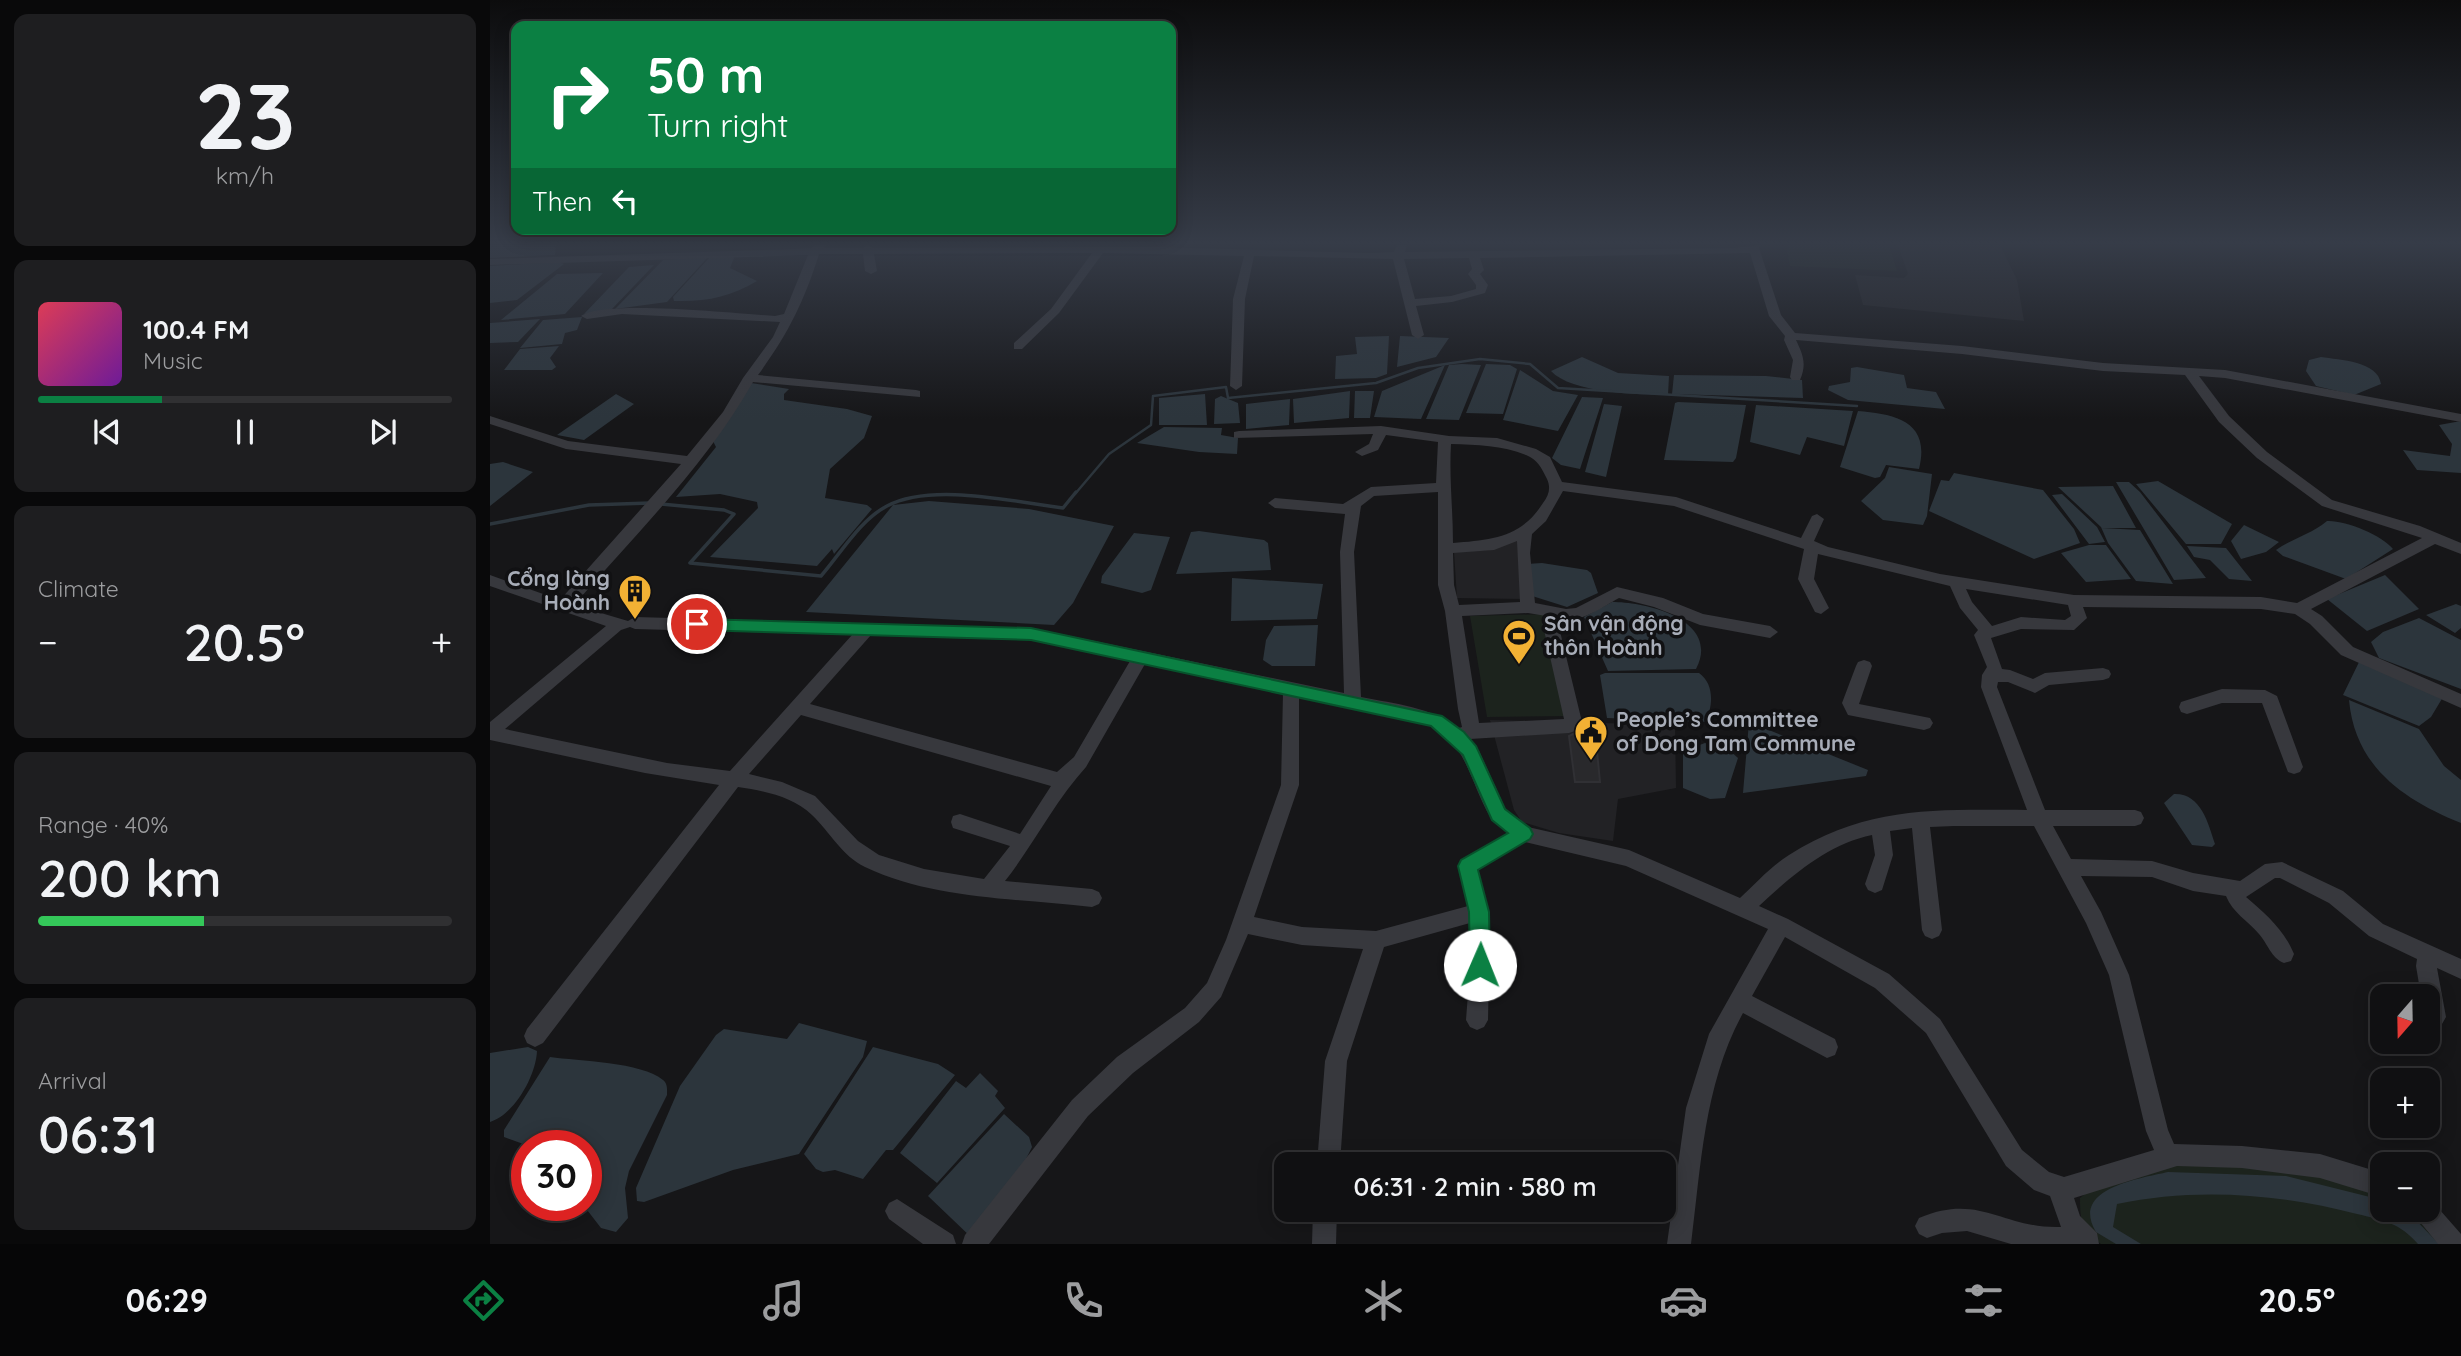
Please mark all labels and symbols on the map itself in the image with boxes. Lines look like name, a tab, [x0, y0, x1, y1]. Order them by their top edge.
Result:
place label: Cổng làng Hoành	[507, 565, 610, 615]
building icon: Cổng làng Hoành	[616, 572, 654, 621]
pin	[667, 594, 727, 654]
place label: Sân vận động thôn Hoành	[1544, 610, 1684, 660]
sports icon: Sân vận động thôn Hoành	[1500, 617, 1538, 666]
place label: People’s Committee of Dong Tam Commune	[1616, 706, 1856, 756]
public building icon: People’s Committee of Dong Tam Commune	[1572, 713, 1610, 762]
position arrow	[1443, 928, 1517, 1002]
north arrow	[2370, 984, 2440, 1054]
speed limit sign: 30	[511, 1130, 602, 1221]

